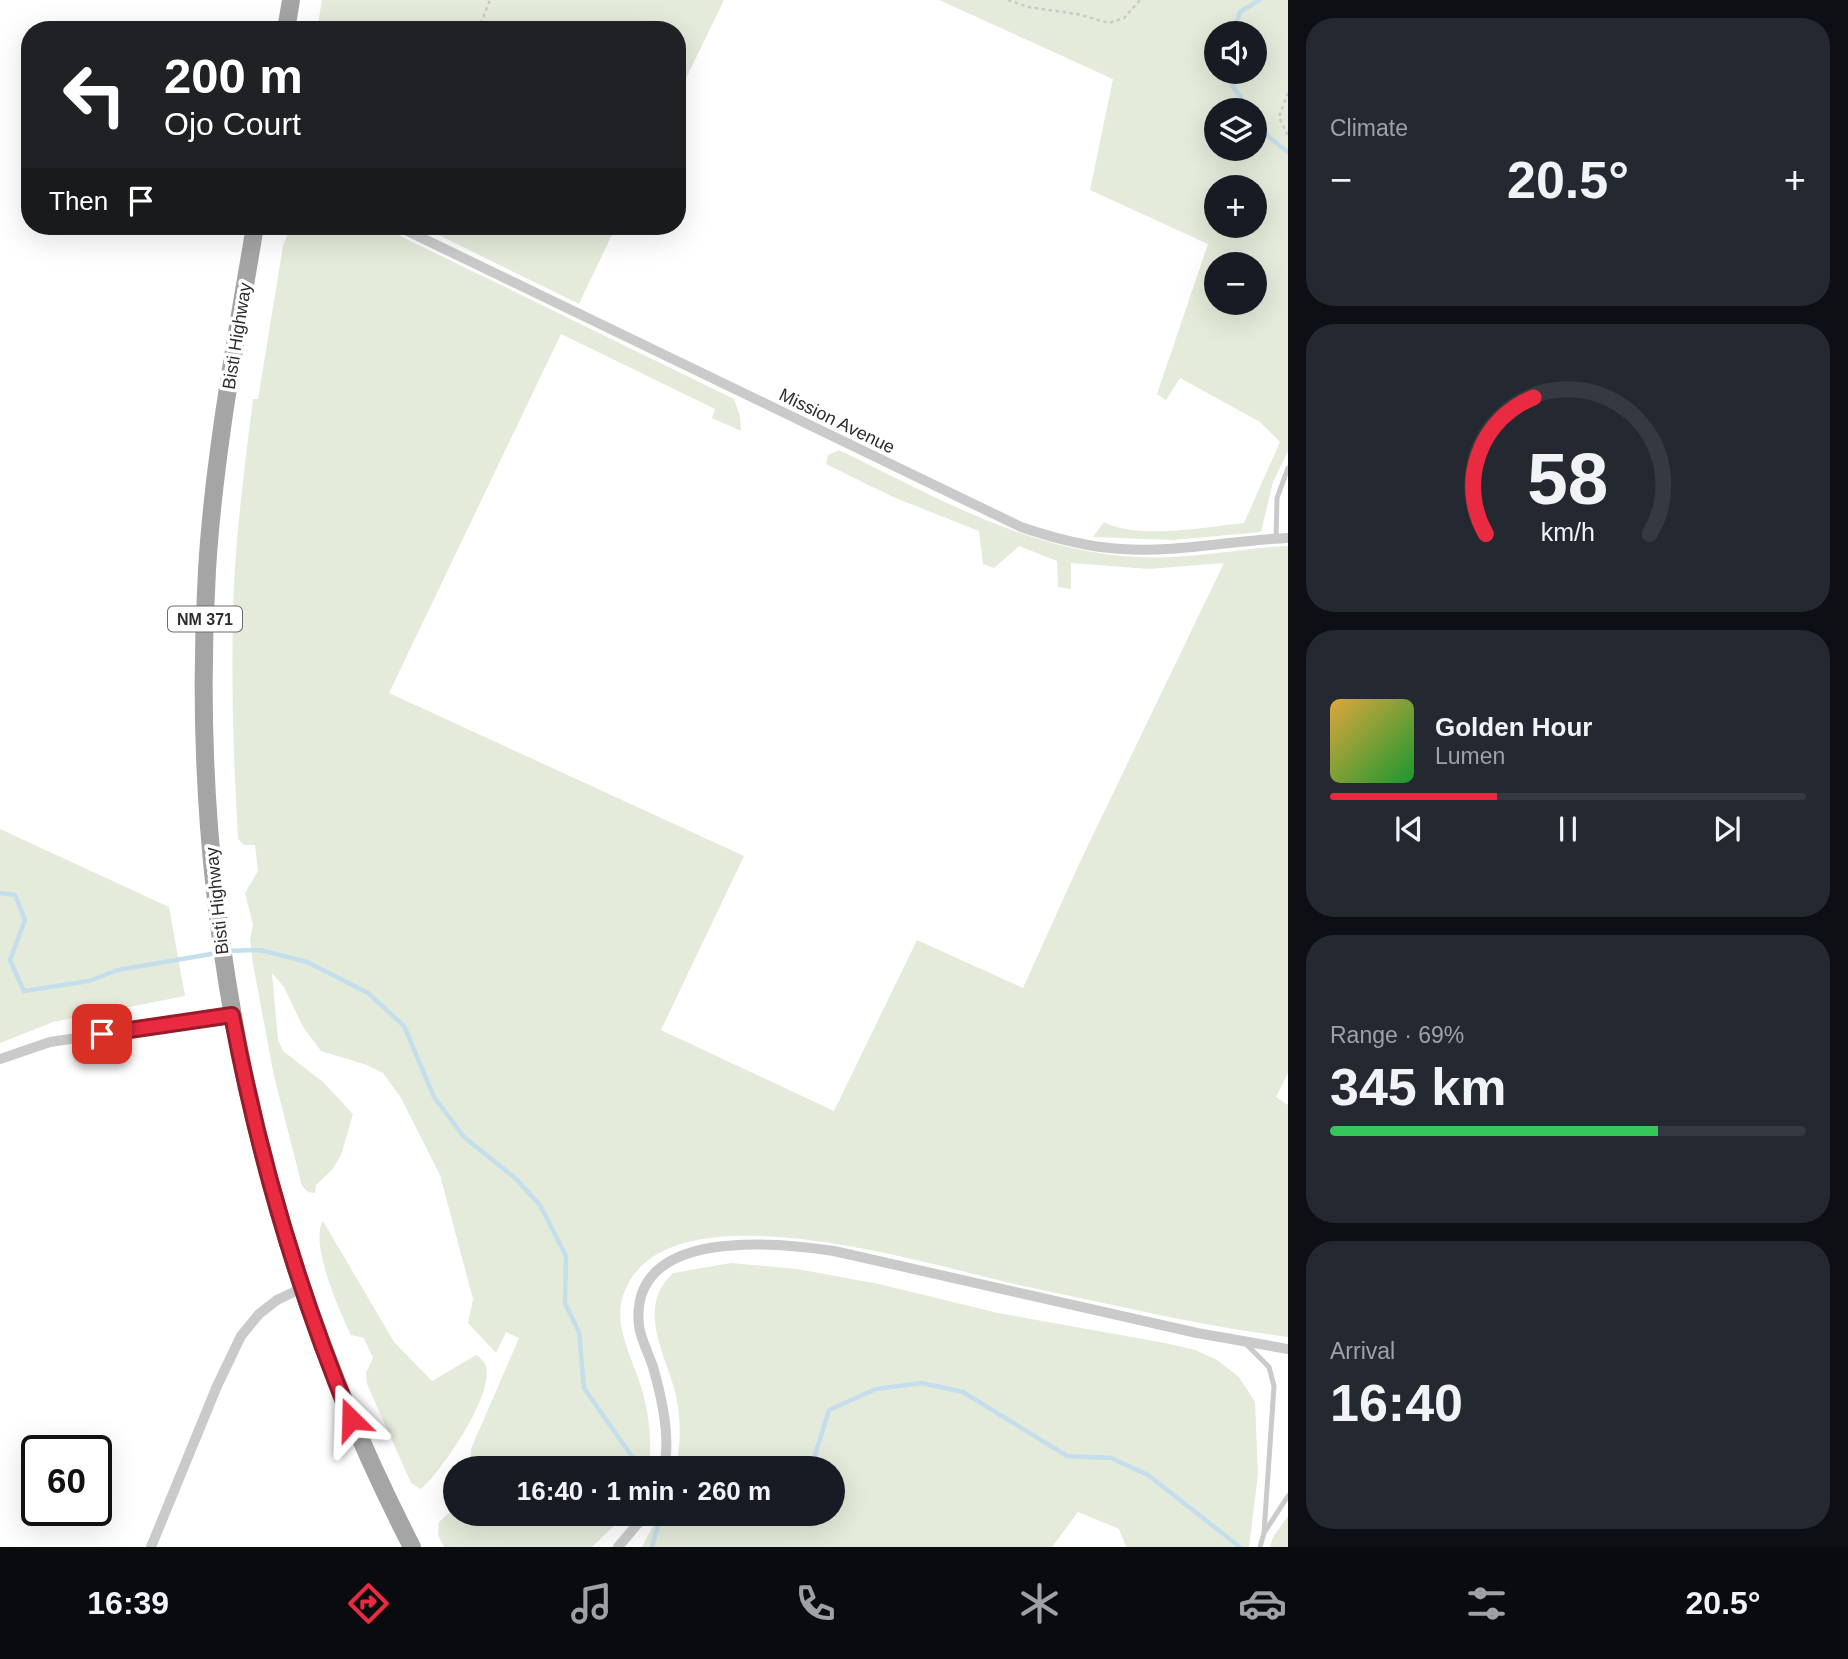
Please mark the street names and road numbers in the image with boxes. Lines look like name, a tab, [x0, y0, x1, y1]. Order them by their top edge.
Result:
street label: Bisti Highway	[219, 281, 255, 391]
street label: Mission Avenue	[776, 384, 898, 458]
road number: NM 371	[168, 606, 242, 632]
street label: Bisti Highway	[201, 846, 233, 956]

